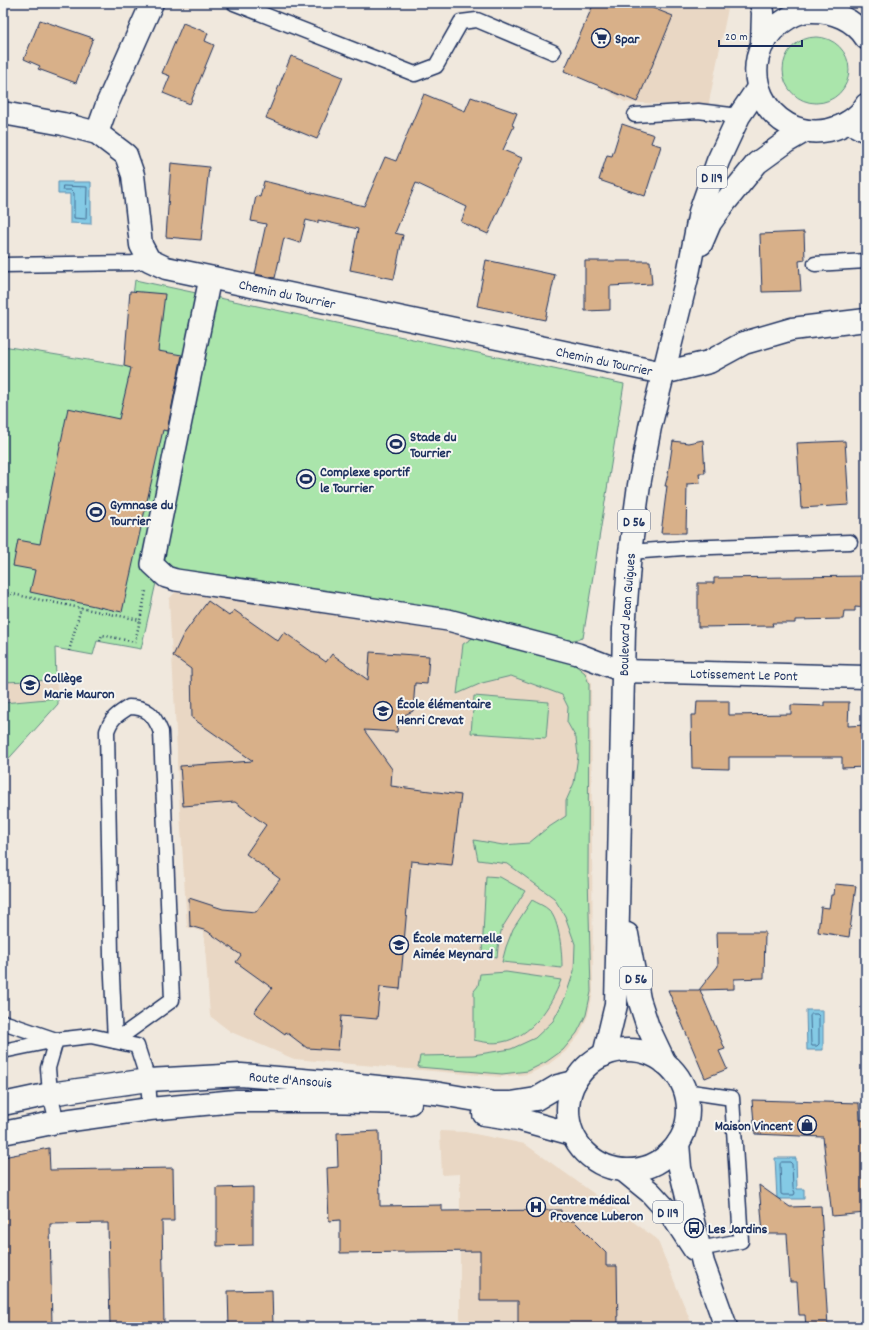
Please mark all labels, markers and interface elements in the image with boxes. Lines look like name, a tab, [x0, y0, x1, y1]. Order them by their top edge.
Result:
scale bar	[719, 22, 802, 48]
supermarket icon: Spar	[590, 27, 612, 49]
text: 20 m	[725, 29, 748, 46]
place label: Spar	[615, 30, 640, 50]
road number: D 119	[697, 166, 727, 188]
street label: Chemin du Tourrier	[237, 276, 338, 316]
street label: Chemin du Tourrier	[554, 343, 655, 383]
place label: Stade du Tourrier	[410, 428, 456, 464]
sports icon: Stade du Tourrier	[385, 433, 407, 455]
place label: Complexe sportif le Tourrier	[320, 463, 411, 499]
sports icon: Complexe sportif le Tourrier	[295, 468, 317, 490]
place label: Gymnase du Tourrier	[110, 496, 173, 532]
sports icon: Gymnase du Tourrier	[85, 501, 107, 523]
road number: D 56	[618, 510, 650, 532]
street label: Boulevard Jean Guigues	[615, 552, 642, 676]
street label: Lotissement Le Pont	[690, 665, 798, 687]
place label: Collège Marie Mauron	[44, 669, 115, 705]
school or university icon: Collège Marie Mauron	[19, 674, 41, 696]
place label: École élémentaire Henri Crevat	[397, 695, 491, 731]
school or university icon: École élémentaire Henri Crevat	[372, 700, 394, 722]
place label: École maternelle Aimée Meynard	[413, 929, 502, 965]
school or university icon: École maternelle Aimée Meynard	[388, 934, 410, 956]
road number: D 56	[620, 967, 652, 989]
street label: Route d'Ansouis	[248, 1068, 333, 1095]
shop icon: Maison Vincent	[796, 1114, 818, 1136]
place label: Maison Vincent	[715, 1117, 794, 1137]
place label: Centre médical Provence Luberon	[550, 1191, 644, 1227]
hospital icon: Centre médical Provence Luberon	[525, 1196, 547, 1218]
road number: D 119	[653, 1201, 683, 1223]
bus stop icon: Les Jardins	[683, 1217, 705, 1239]
place label: Les Jardins	[708, 1220, 767, 1240]

